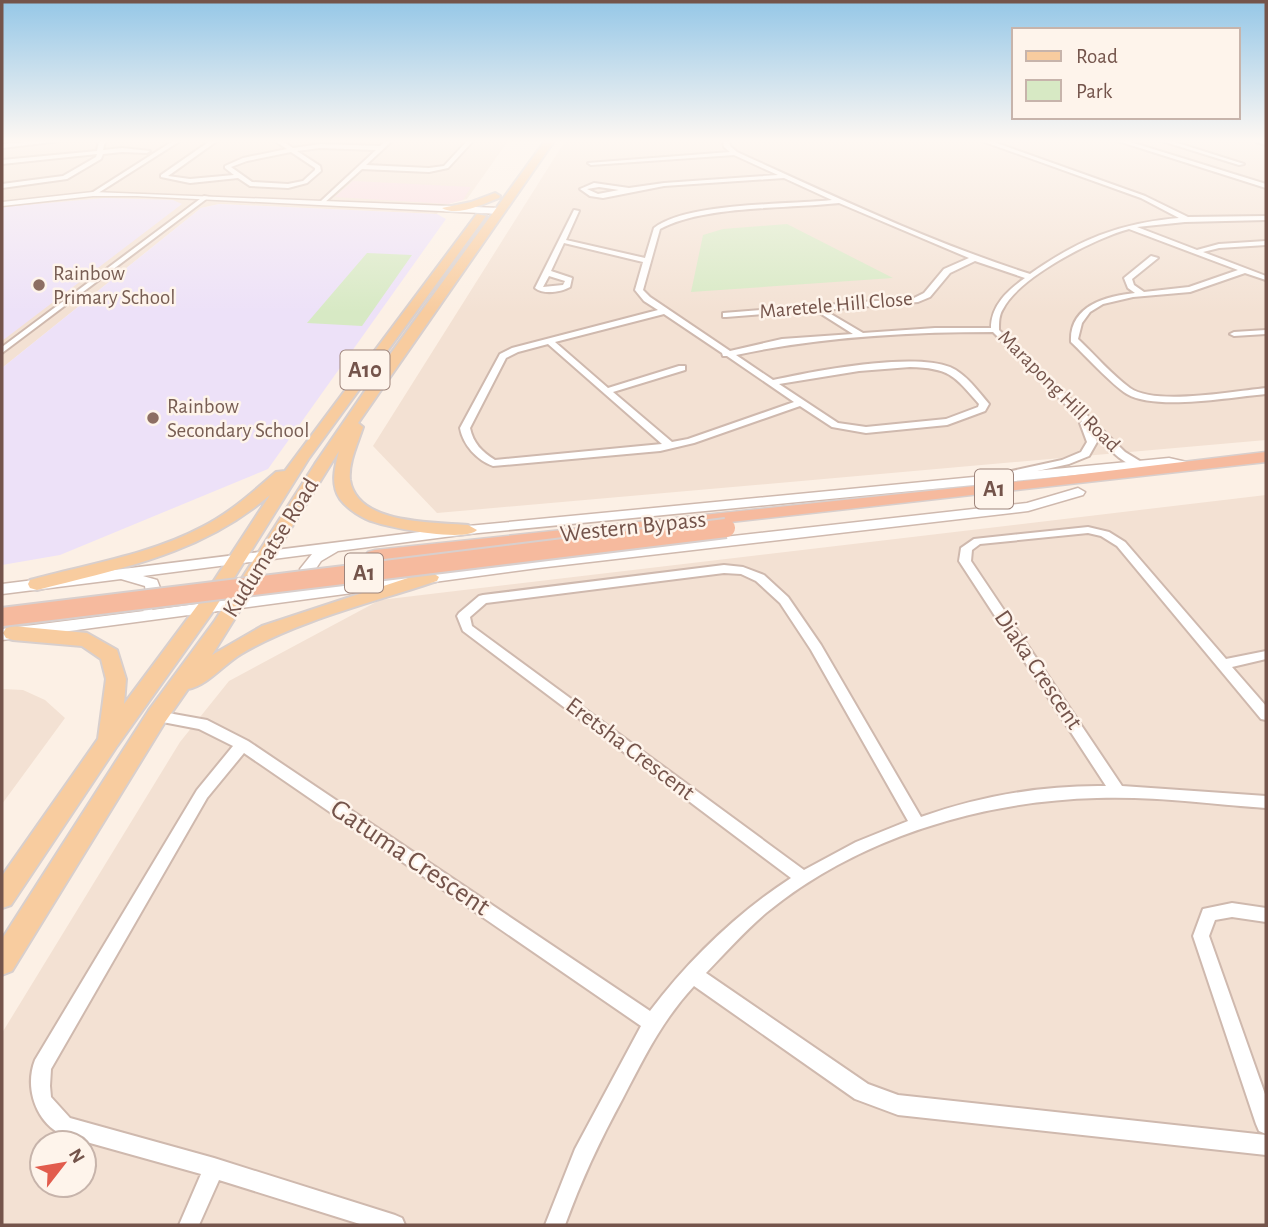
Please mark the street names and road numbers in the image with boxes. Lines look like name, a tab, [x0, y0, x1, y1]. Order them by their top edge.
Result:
street label: Maretele Hill Close	[758, 288, 914, 322]
street label: Marapong Hill Road	[994, 326, 1124, 456]
road number: A10	[340, 350, 390, 390]
road number: A1	[975, 470, 1013, 509]
street label: Kudumatse Road	[219, 474, 323, 622]
street label: Western Bypass	[559, 507, 707, 547]
road number: A1	[345, 554, 383, 593]
street label: Diaka Crescent	[989, 606, 1087, 734]
street label: Eretsha Crescent	[561, 693, 699, 805]
street label: Gatuma Crescent	[325, 794, 495, 922]

